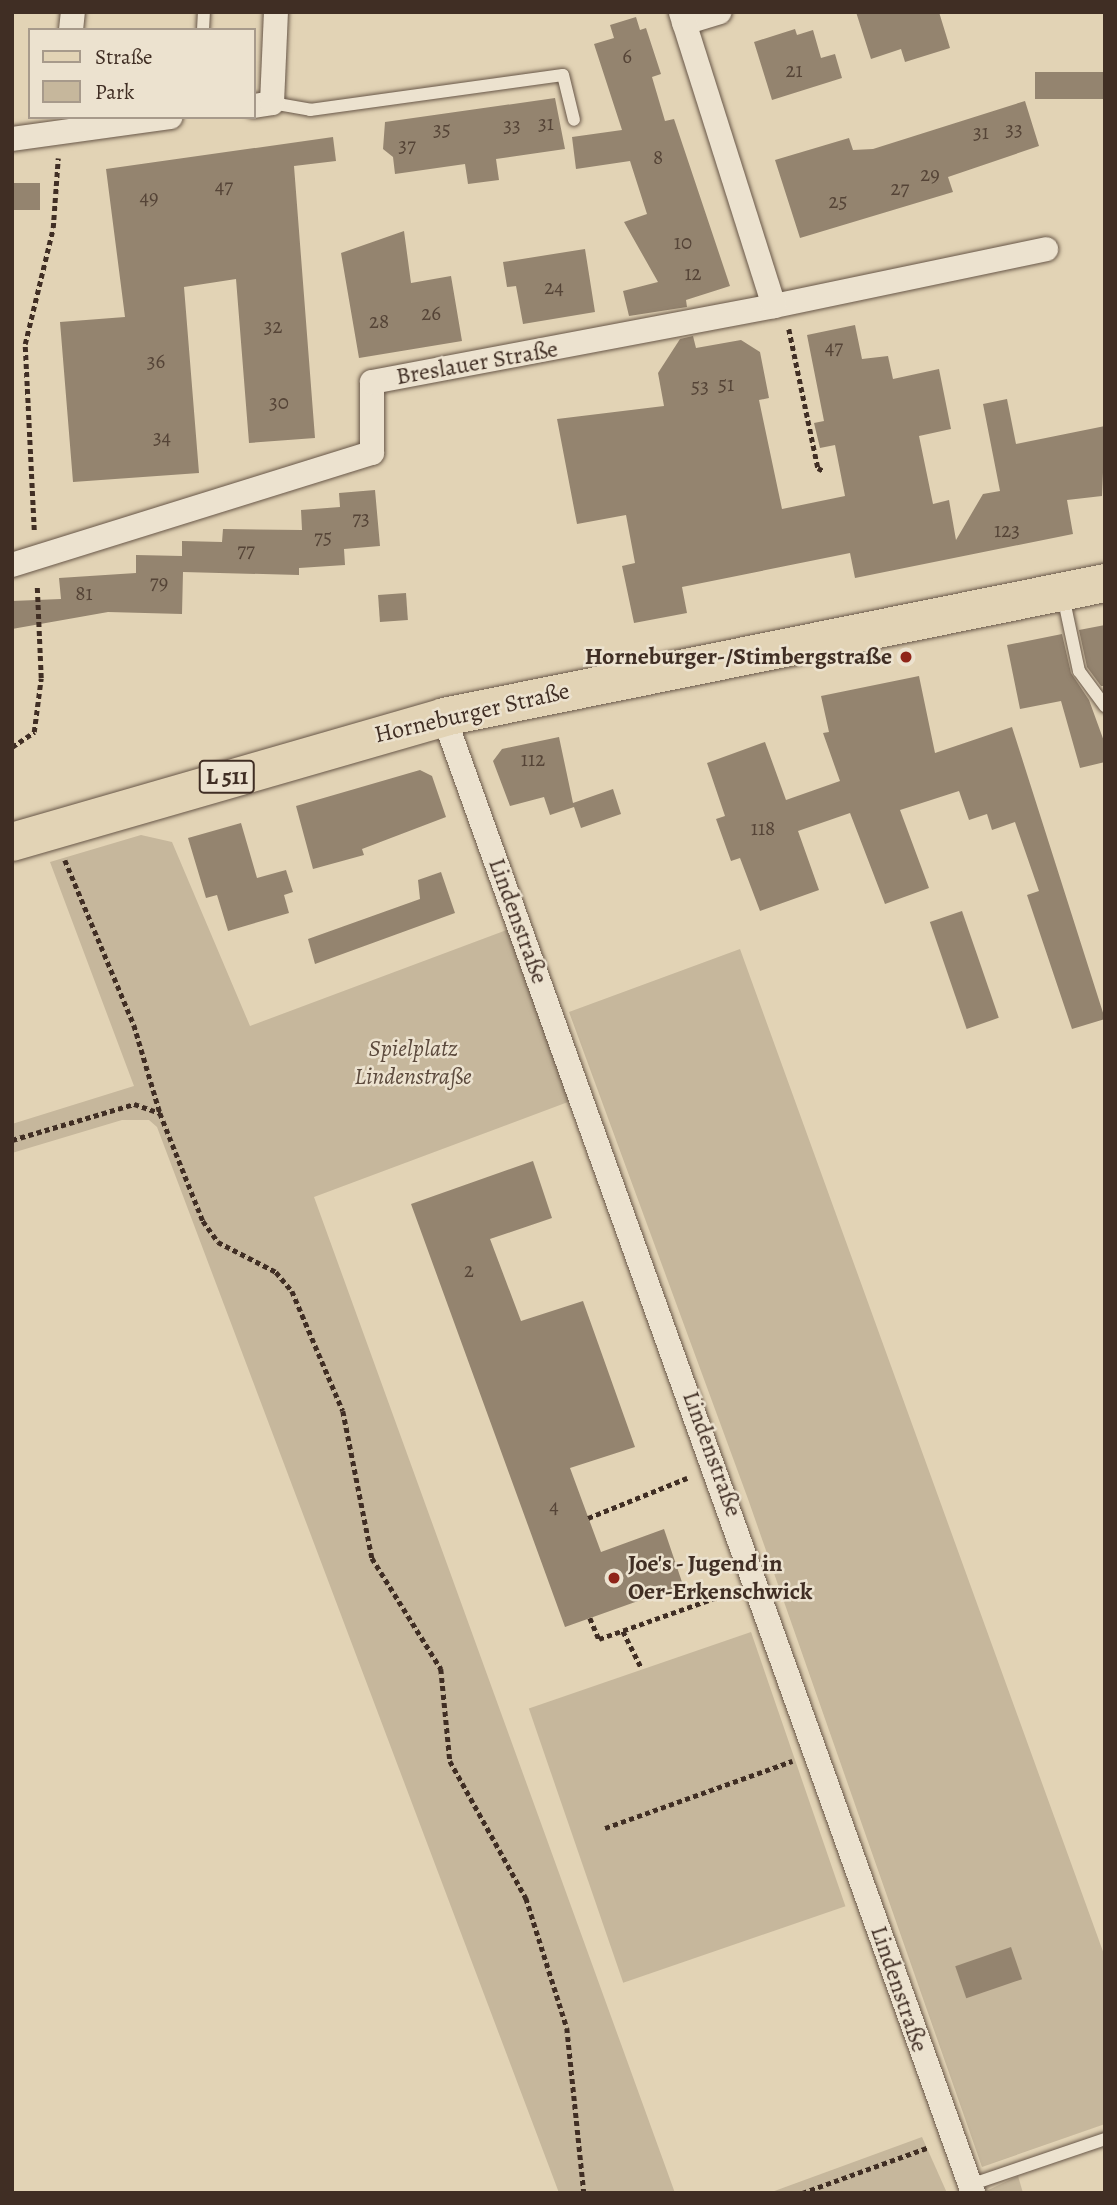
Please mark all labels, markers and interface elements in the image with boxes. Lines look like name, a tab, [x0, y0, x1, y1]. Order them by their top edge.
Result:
legend	[28, 28, 256, 119]
text: Straße	[95, 43, 153, 71]
house number: 6	[622, 43, 632, 69]
house number: 21	[785, 57, 803, 83]
text: Park	[95, 78, 134, 106]
house number: 31	[538, 110, 554, 136]
house number: 33	[503, 112, 521, 138]
house number: 35	[433, 116, 451, 142]
house number: 33	[1005, 116, 1023, 142]
house number: 31	[973, 119, 989, 145]
house number: 37	[398, 132, 416, 158]
house number: 8	[653, 144, 663, 170]
house number: 29	[920, 161, 940, 187]
house number: 47	[215, 173, 233, 199]
house number: 27	[891, 175, 909, 201]
house number: 49	[139, 184, 159, 210]
house number: 25	[828, 188, 848, 214]
house number: 10	[674, 229, 692, 255]
house number: 12	[684, 260, 702, 286]
house number: 24	[544, 274, 564, 300]
house number: 26	[421, 300, 441, 326]
house number: 28	[369, 308, 389, 334]
house number: 32	[264, 313, 282, 339]
house number: 47	[825, 334, 843, 360]
street label: Breslauer Straße	[394, 335, 560, 391]
house number: 36	[147, 348, 165, 374]
house number: 51	[718, 371, 734, 397]
house number: 53	[691, 373, 709, 399]
house number: 30	[269, 389, 289, 415]
house number: 34	[153, 424, 171, 450]
house number: 73	[352, 505, 370, 531]
house number: 123	[994, 517, 1020, 543]
house number: 75	[314, 524, 332, 550]
house number: 77	[237, 537, 255, 563]
house number: 79	[150, 569, 168, 595]
house number: 81	[75, 580, 93, 606]
place label: Horneburger-/Stimbergstraße	[585, 643, 892, 671]
marker: Horneburger-/Stimbergstraße	[898, 649, 914, 665]
street label: Horneburger Straße	[372, 677, 572, 749]
house number: 112	[521, 746, 545, 772]
road number: L 511	[197, 758, 257, 796]
house number: 118	[751, 815, 775, 841]
street label: Lindenstraße	[482, 854, 554, 988]
park label: Spielplatz Lindenstraße	[354, 1035, 472, 1091]
house number: 2	[464, 1257, 474, 1283]
street label: Lindenstraße	[676, 1387, 748, 1521]
house number: 4	[549, 1493, 559, 1519]
place label: Joe's - Jugend in Oer-Erkenschwick	[628, 1550, 812, 1606]
marker: Joe's - Jugend in Oer-Erkenschwick	[606, 1570, 622, 1586]
street label: Lindenstraße	[864, 1922, 934, 2056]

